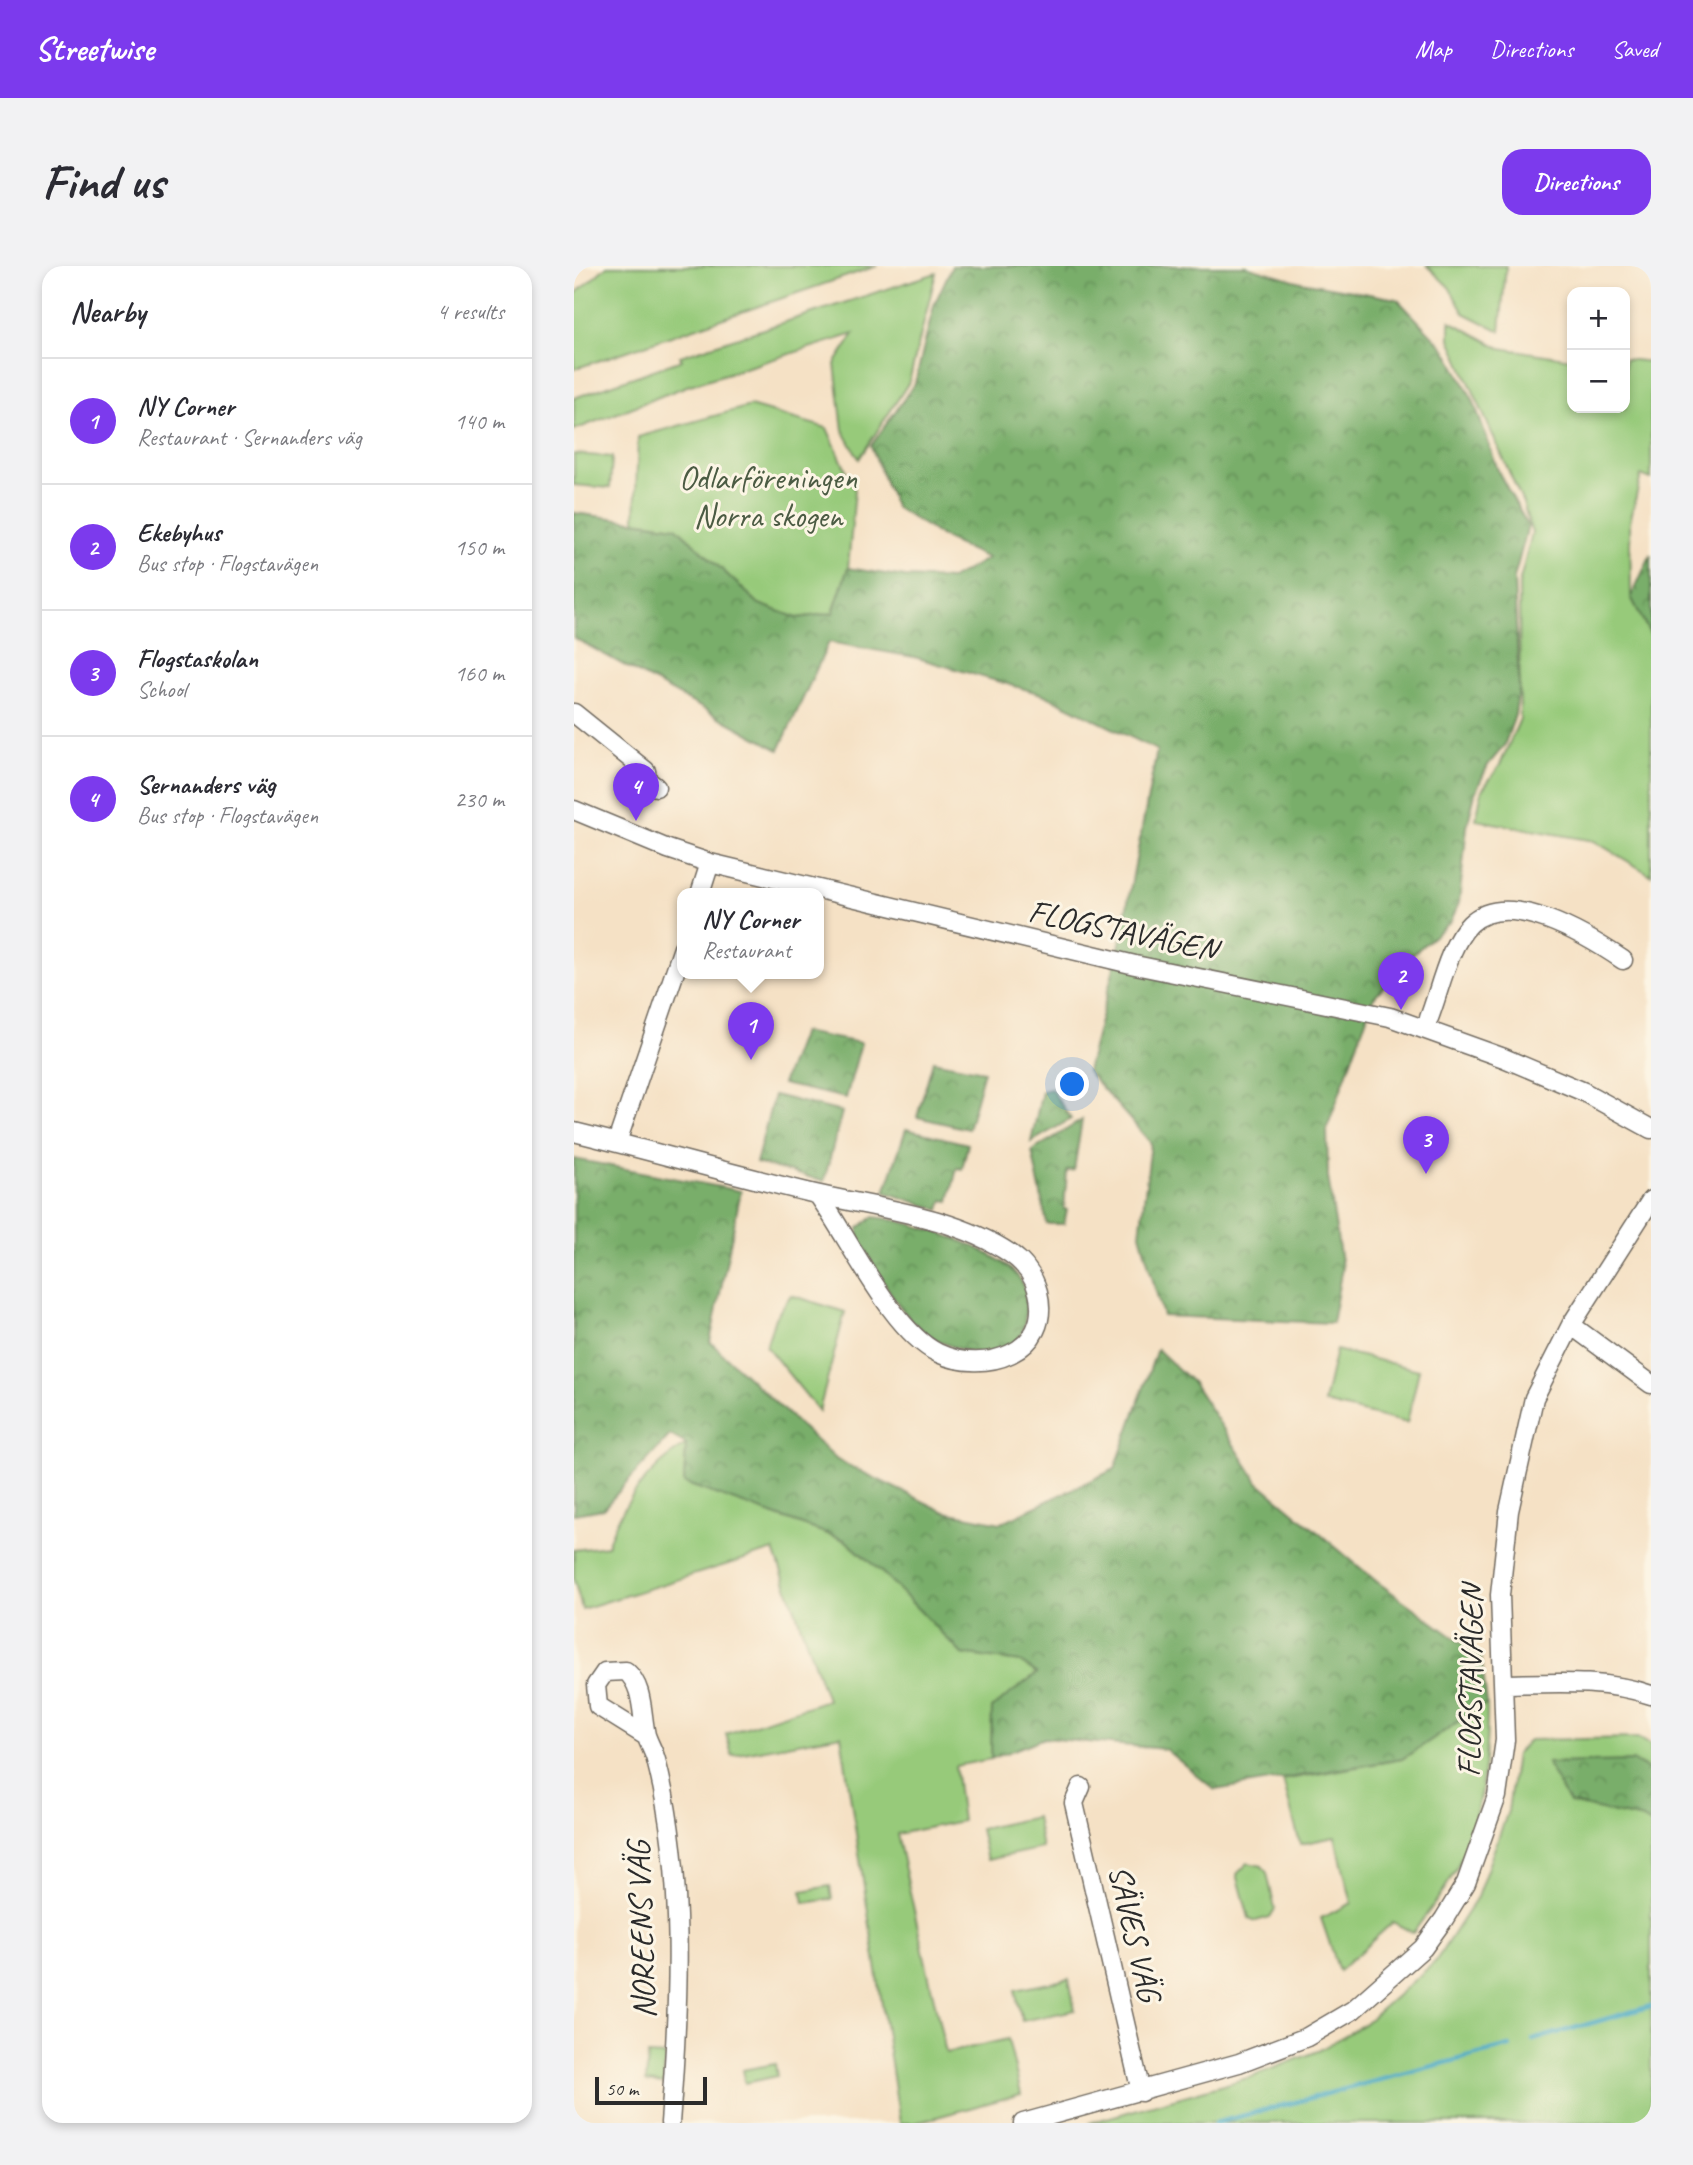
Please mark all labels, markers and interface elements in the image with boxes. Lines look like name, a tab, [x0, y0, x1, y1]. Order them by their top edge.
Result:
text: Streetwise	[35, 28, 154, 70]
text: Map	[1415, 34, 1452, 64]
text: Directions	[1490, 34, 1573, 64]
text: Saved	[1611, 34, 1658, 64]
button: Directions	[1502, 149, 1651, 215]
text: Find us	[42, 151, 164, 213]
map controls	[1567, 287, 1630, 413]
button: +	[1567, 287, 1630, 350]
text: Nearby	[70, 293, 146, 331]
text: 4 results	[437, 297, 504, 326]
button: −	[1567, 350, 1630, 413]
text: NY Corner	[137, 390, 234, 423]
text: 1	[88, 407, 98, 436]
text: 140 m	[455, 407, 504, 436]
text: Restaurant · Sernanders väg	[137, 423, 362, 452]
park label: Odlarföreningen Norra skogen	[679, 457, 857, 537]
text: Ekebyhus	[137, 516, 221, 549]
text: 2	[88, 533, 98, 562]
text: 150 m	[455, 533, 504, 562]
text: Bus stop · Flogstavägen	[137, 549, 318, 578]
text: Flogstaskolan	[137, 642, 258, 675]
text: 3	[88, 659, 98, 688]
text: 160 m	[455, 659, 504, 688]
text: School	[137, 675, 186, 704]
pin: 4	[613, 763, 659, 821]
text: Sernanders väg	[137, 768, 275, 801]
text: 4	[88, 785, 98, 814]
text: 230 m	[455, 785, 504, 814]
text: Bus stop · Flogstavägen	[137, 801, 318, 830]
popup	[677, 888, 824, 979]
street label: FLOGSTAVÄGEN	[1025, 890, 1225, 971]
text: NY Corner	[702, 903, 799, 936]
text: Restaurant	[702, 936, 791, 965]
pin: 2	[1378, 952, 1424, 1010]
pin: 1	[728, 1002, 774, 1060]
your location	[1055, 1067, 1089, 1101]
pin: 3	[1403, 1116, 1449, 1174]
street label: FLOGSTAVÄGEN	[1447, 1581, 1493, 1777]
street label: NOREENS VÄG	[617, 1837, 665, 2019]
street label: SÄVES VÄG	[1099, 1861, 1172, 2009]
scale bar	[595, 2074, 707, 2106]
text: 50 m	[606, 2077, 638, 2101]

